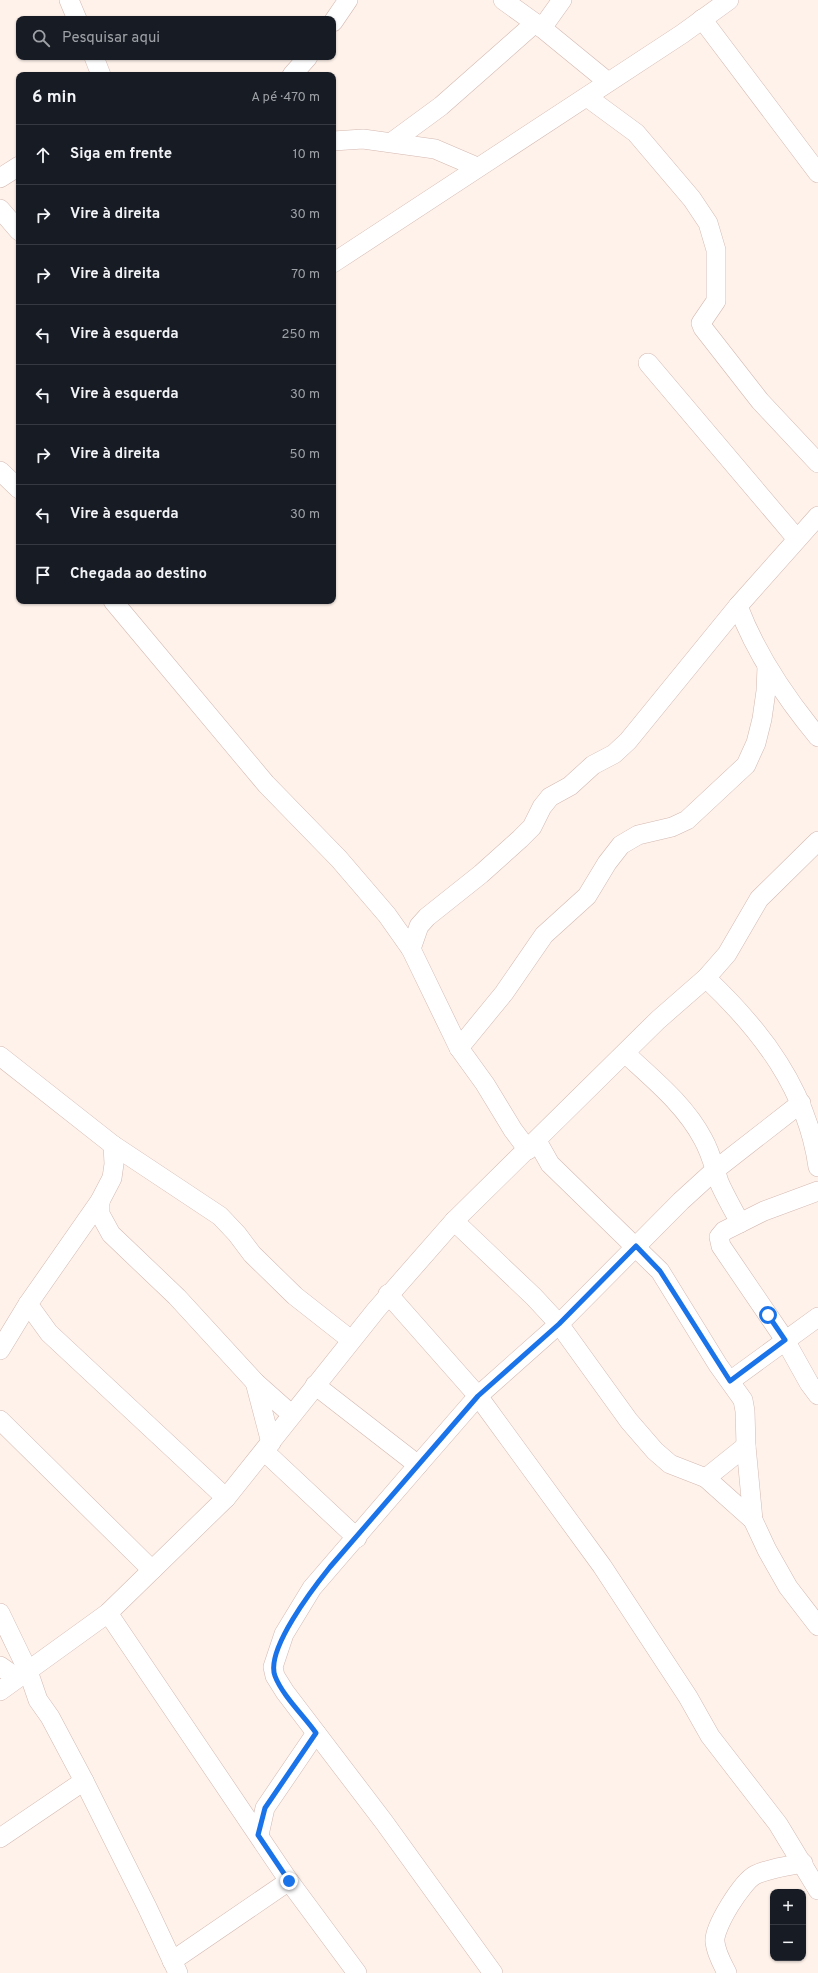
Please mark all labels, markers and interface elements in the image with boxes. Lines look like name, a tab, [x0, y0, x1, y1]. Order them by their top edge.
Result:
search box	[16, 16, 336, 60]
icon: search	[30, 27, 52, 49]
text: Pesquisar aqui	[62, 29, 160, 48]
text: 6 min	[32, 87, 76, 109]
text: A pé · 470 m	[251, 90, 320, 106]
icon: ahead	[32, 144, 54, 166]
text: Siga em frente	[70, 145, 172, 164]
text: 10 m	[293, 147, 320, 163]
icon: right	[32, 204, 54, 226]
text: Vire à direita	[70, 205, 160, 224]
text: 30 m	[290, 207, 320, 223]
icon: right	[32, 264, 54, 286]
text: Vire à direita	[70, 265, 160, 284]
text: 70 m	[291, 267, 320, 283]
icon: left	[32, 324, 54, 346]
text: Vire à esquerda	[70, 325, 179, 344]
text: 250 m	[282, 327, 320, 343]
icon: left	[32, 384, 54, 406]
text: Vire à esquerda	[70, 385, 179, 404]
text: 30 m	[290, 387, 320, 403]
icon: right	[32, 444, 54, 466]
text: Vire à direita	[70, 445, 160, 464]
text: 50 m	[290, 447, 320, 463]
icon: left	[32, 504, 54, 526]
text: Vire à esquerda	[70, 505, 179, 524]
text: 30 m	[290, 507, 320, 523]
icon: arrive	[32, 564, 54, 586]
text: Chegada ao destino	[70, 565, 207, 584]
route start	[759, 1306, 777, 1324]
route end	[280, 1872, 298, 1890]
map controls	[770, 1889, 806, 1961]
button: +	[770, 1889, 806, 1925]
button: −	[770, 1925, 806, 1961]

